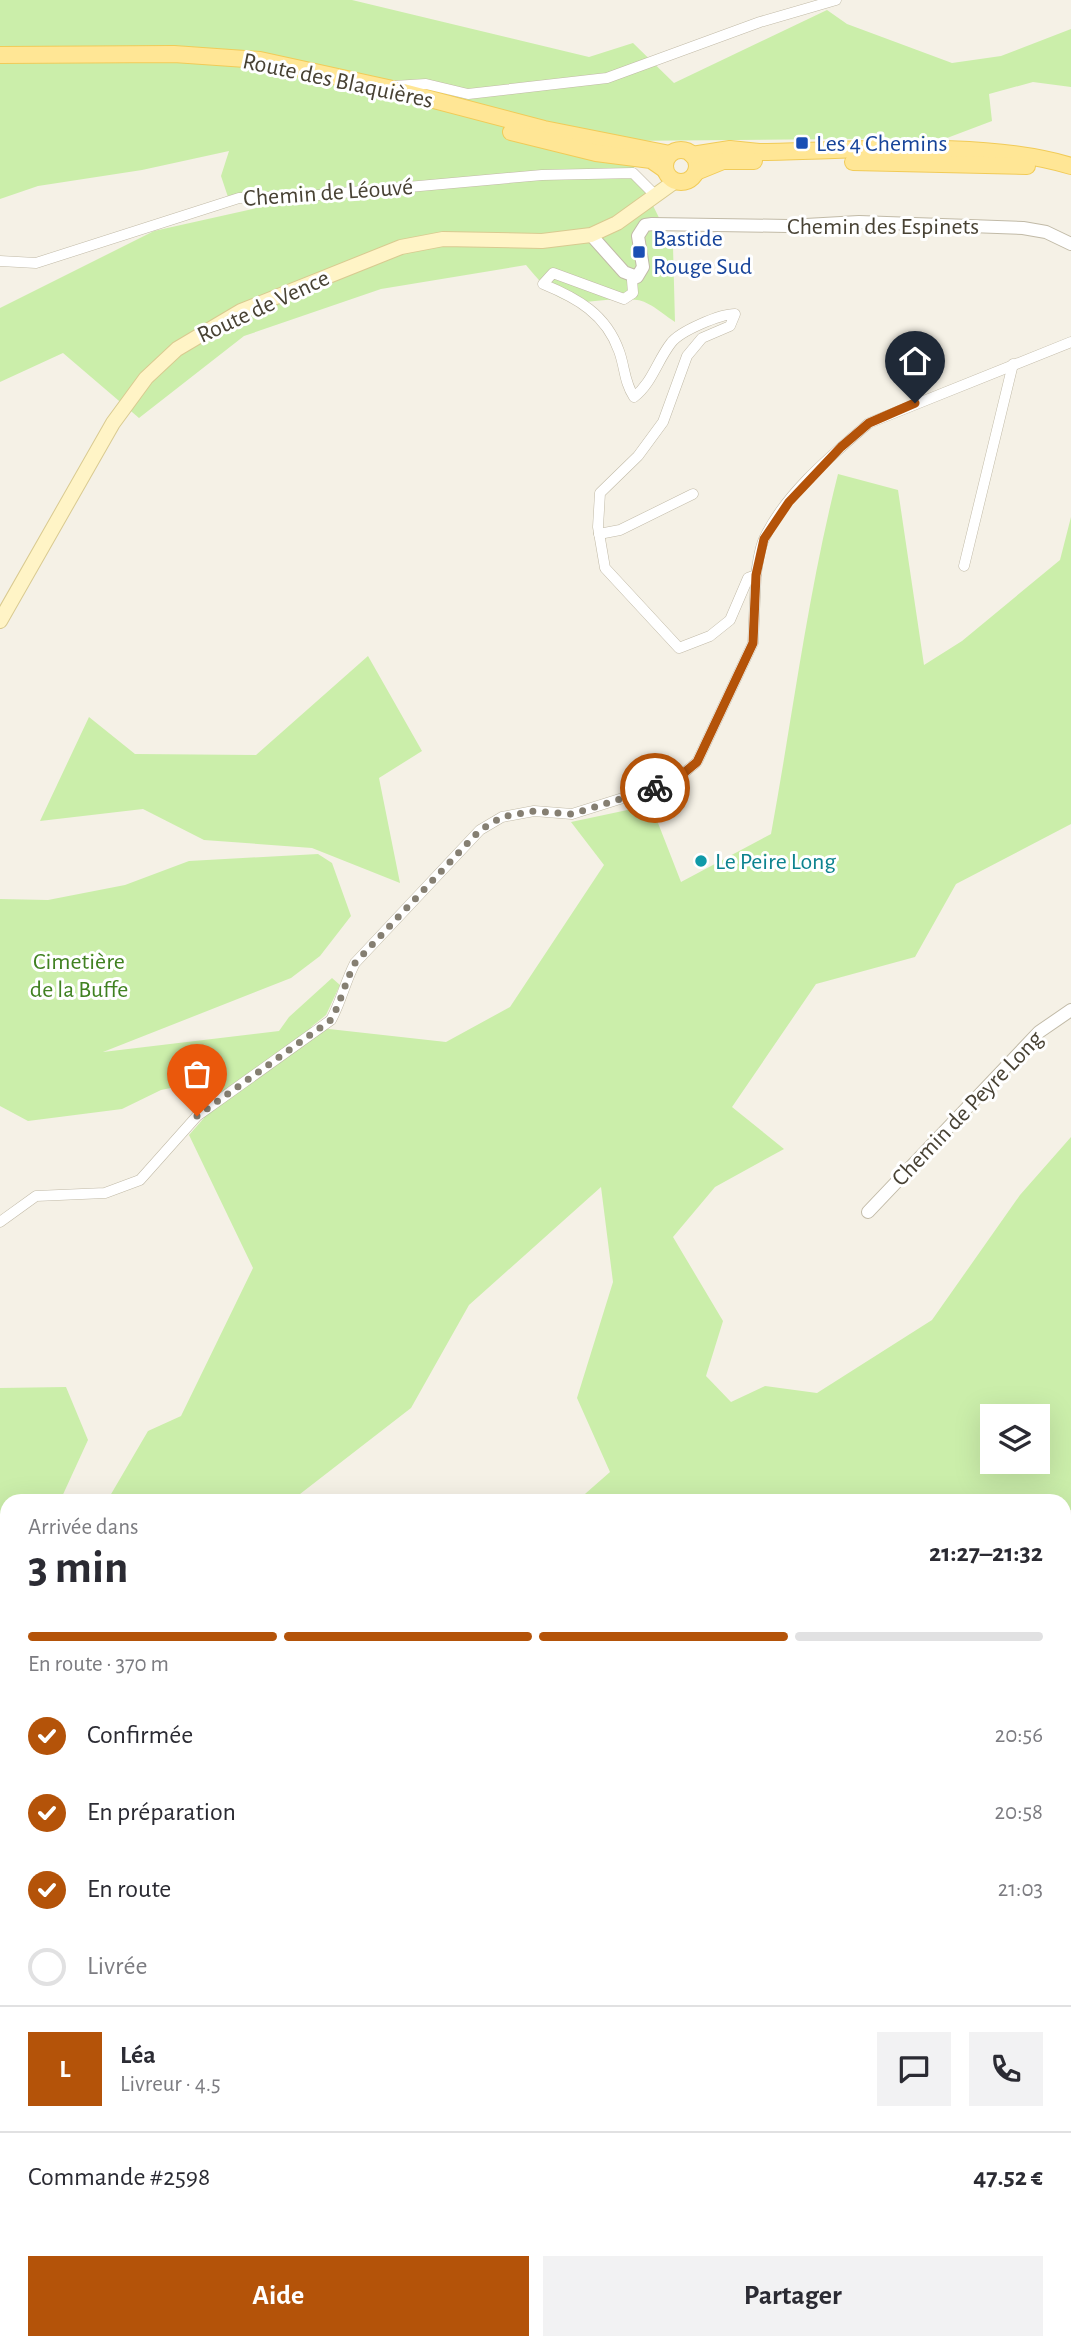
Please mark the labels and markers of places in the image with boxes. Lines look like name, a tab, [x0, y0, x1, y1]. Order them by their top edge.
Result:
place label: Les 4 Chemins	[816, 132, 947, 156]
marker: Les 4 Chemins	[794, 135, 810, 151]
place label: Bastide Rouge Sud	[653, 227, 752, 279]
marker: Bastide Rouge Sud	[631, 244, 647, 260]
pin	[885, 331, 945, 403]
place label: Le Peire Long	[715, 850, 836, 874]
marker: Le Peire Long	[693, 853, 709, 869]
pin	[167, 1044, 227, 1116]

